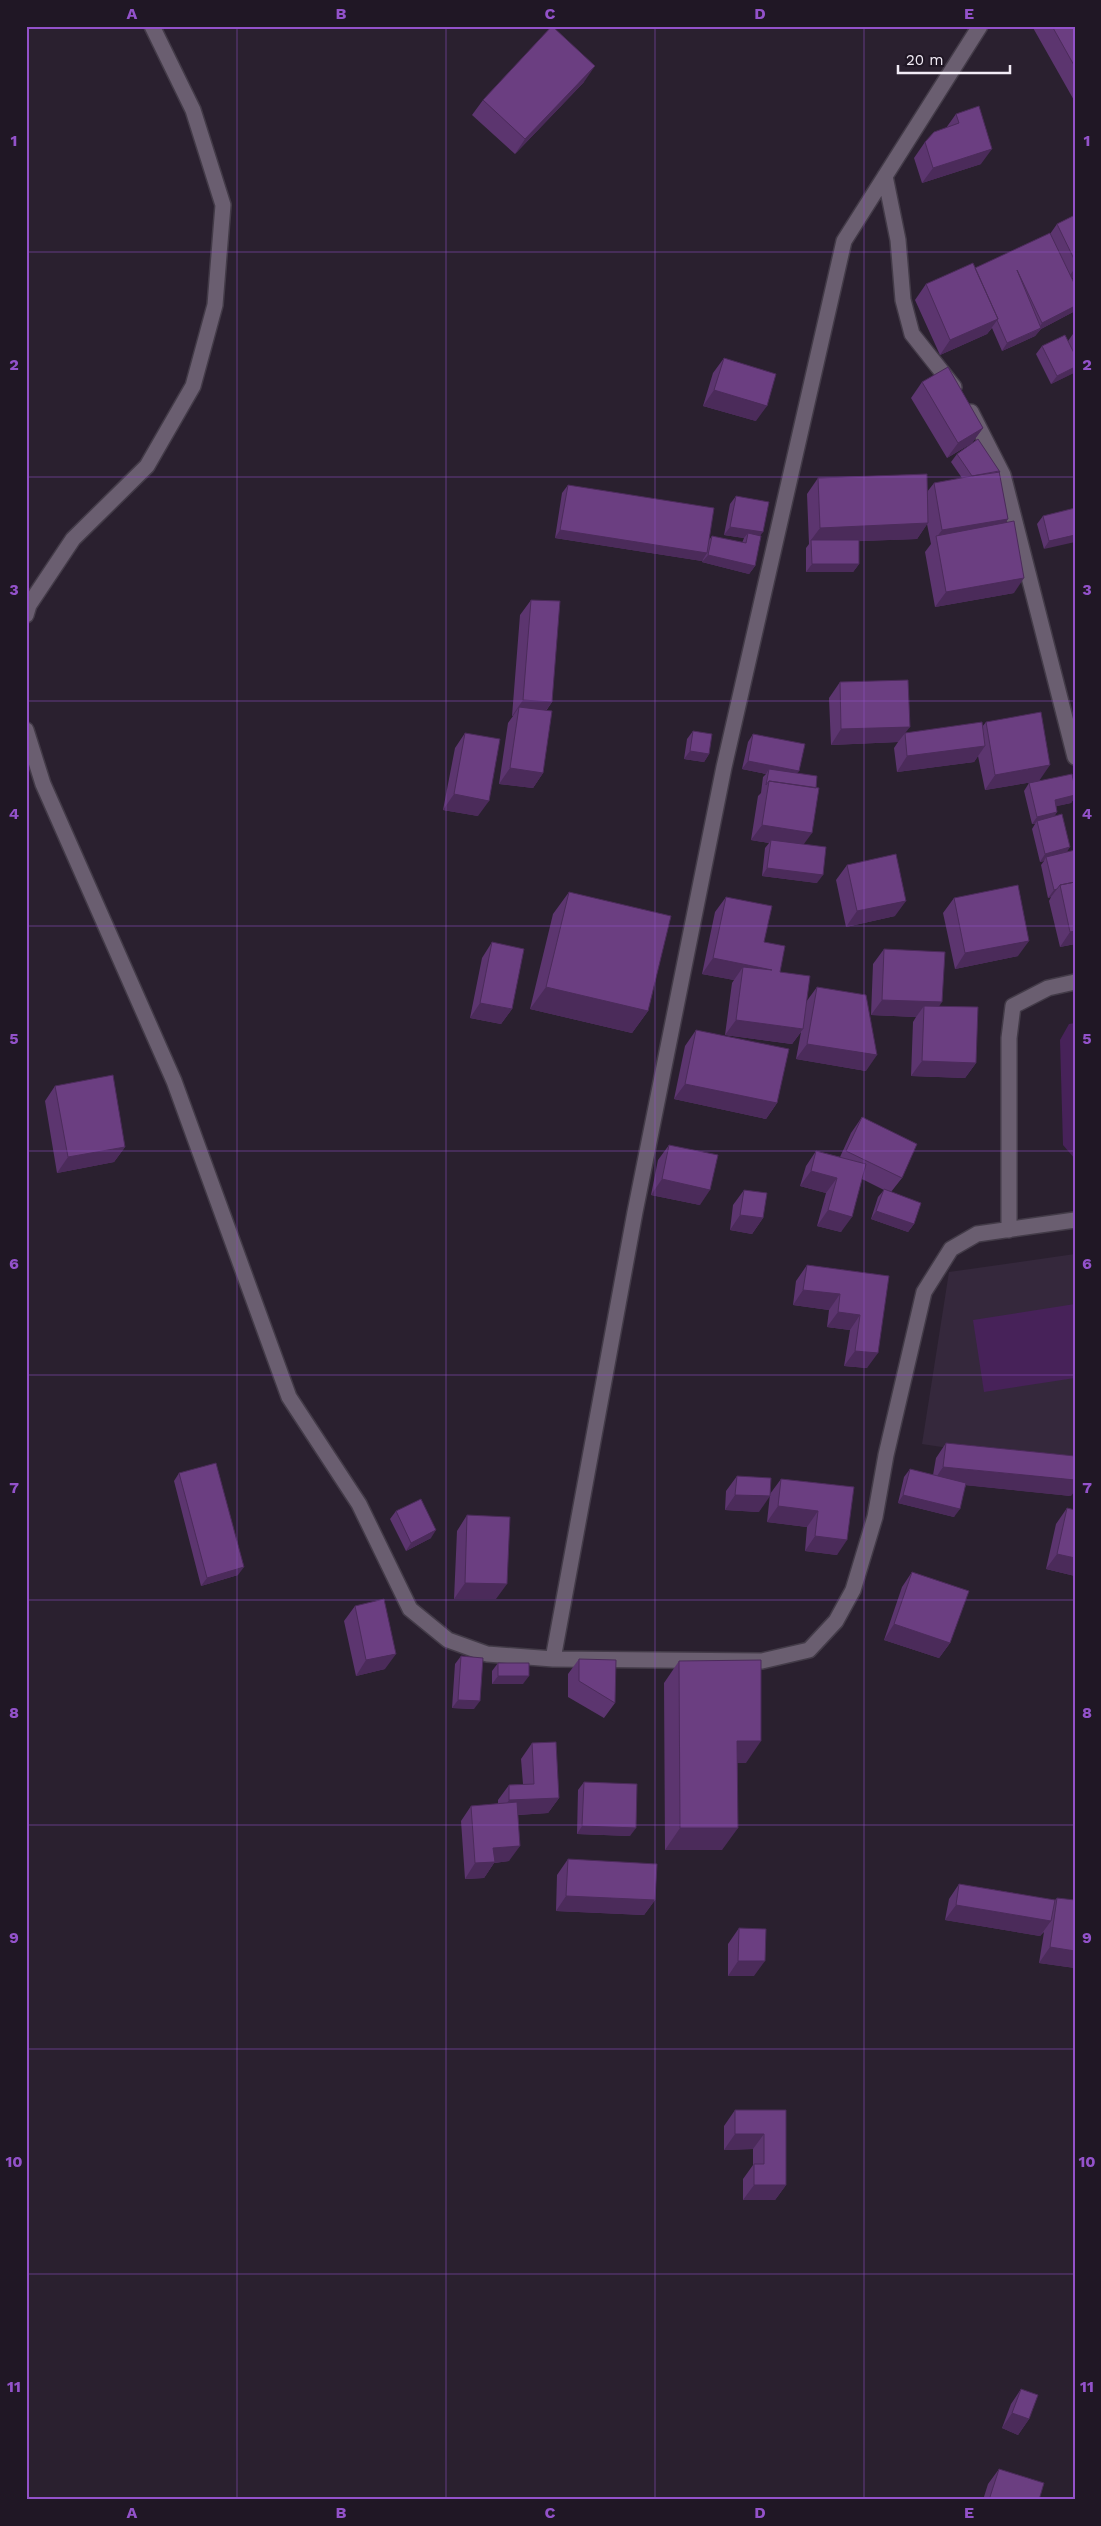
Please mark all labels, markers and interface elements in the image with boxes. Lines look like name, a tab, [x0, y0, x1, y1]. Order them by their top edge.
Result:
text: A	[127, 4, 138, 23]
text: B	[336, 4, 347, 23]
text: C	[545, 4, 556, 23]
text: D	[754, 4, 766, 23]
text: E	[964, 4, 974, 23]
scale bar	[898, 42, 1011, 74]
text: 20 m	[906, 51, 944, 69]
text: 1	[11, 131, 17, 150]
text: 1	[1084, 131, 1090, 150]
text: 2	[9, 355, 19, 374]
text: 2	[1082, 355, 1092, 374]
text: 3	[9, 580, 19, 599]
text: 3	[1082, 580, 1092, 599]
text: 4	[9, 804, 19, 823]
text: 4	[1082, 804, 1092, 823]
text: 5	[9, 1029, 19, 1048]
text: 5	[1082, 1029, 1092, 1048]
text: 6	[9, 1254, 19, 1273]
text: 6	[1082, 1254, 1092, 1273]
text: 7	[9, 1478, 19, 1497]
text: 7	[1082, 1478, 1092, 1497]
text: 8	[9, 1703, 19, 1722]
text: 8	[1082, 1703, 1092, 1722]
text: 9	[9, 1928, 19, 1947]
text: 9	[1082, 1928, 1092, 1947]
text: 10	[5, 2152, 23, 2171]
text: 10	[1078, 2152, 1096, 2171]
text: 11	[7, 2377, 21, 2396]
text: 11	[1080, 2377, 1094, 2396]
text: A	[127, 2503, 138, 2522]
text: B	[336, 2503, 347, 2522]
text: C	[545, 2503, 556, 2522]
text: D	[754, 2503, 766, 2522]
text: E	[964, 2503, 974, 2522]

